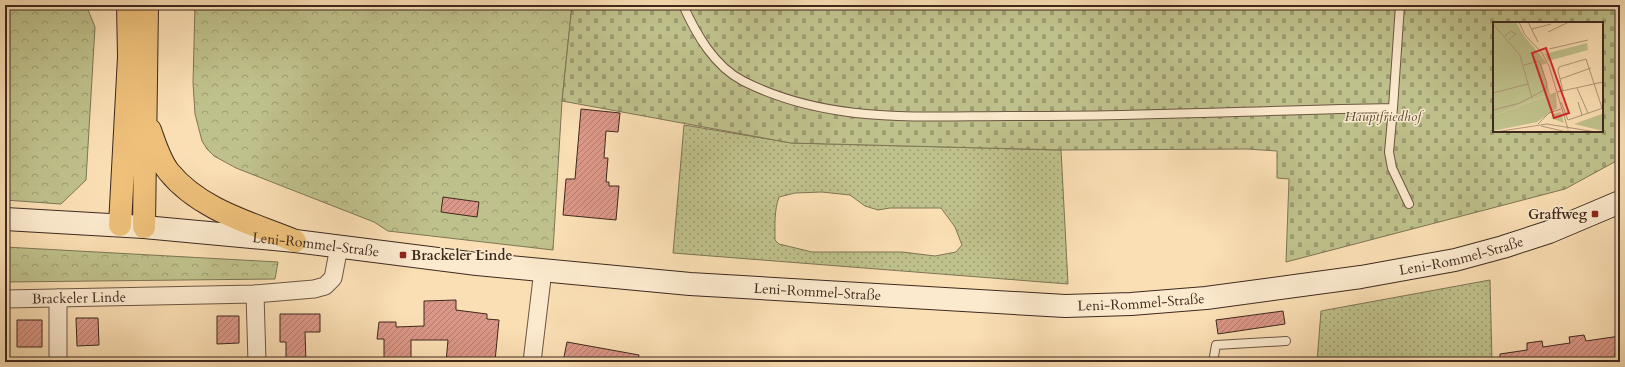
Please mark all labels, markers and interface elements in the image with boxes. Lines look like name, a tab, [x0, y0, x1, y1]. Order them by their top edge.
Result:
inset map	[1493, 22, 1603, 132]
park label: Hauptfriedhof	[1345, 107, 1424, 126]
place label: Graffweg	[1528, 205, 1588, 224]
marker: Graffweg	[1590, 209, 1600, 219]
street label: Leni-Rommel-Straße	[252, 228, 380, 261]
street label: Leni-Rommel-Straße	[1397, 231, 1526, 279]
place label: Brackeler Linde	[411, 246, 513, 265]
marker: Brackeler Linde	[398, 250, 408, 260]
street label: Leni-Rommel-Straße	[753, 278, 882, 305]
street label: Brackeler Linde	[32, 287, 126, 308]
street label: Leni-Rommel-Straße	[1077, 289, 1205, 315]

